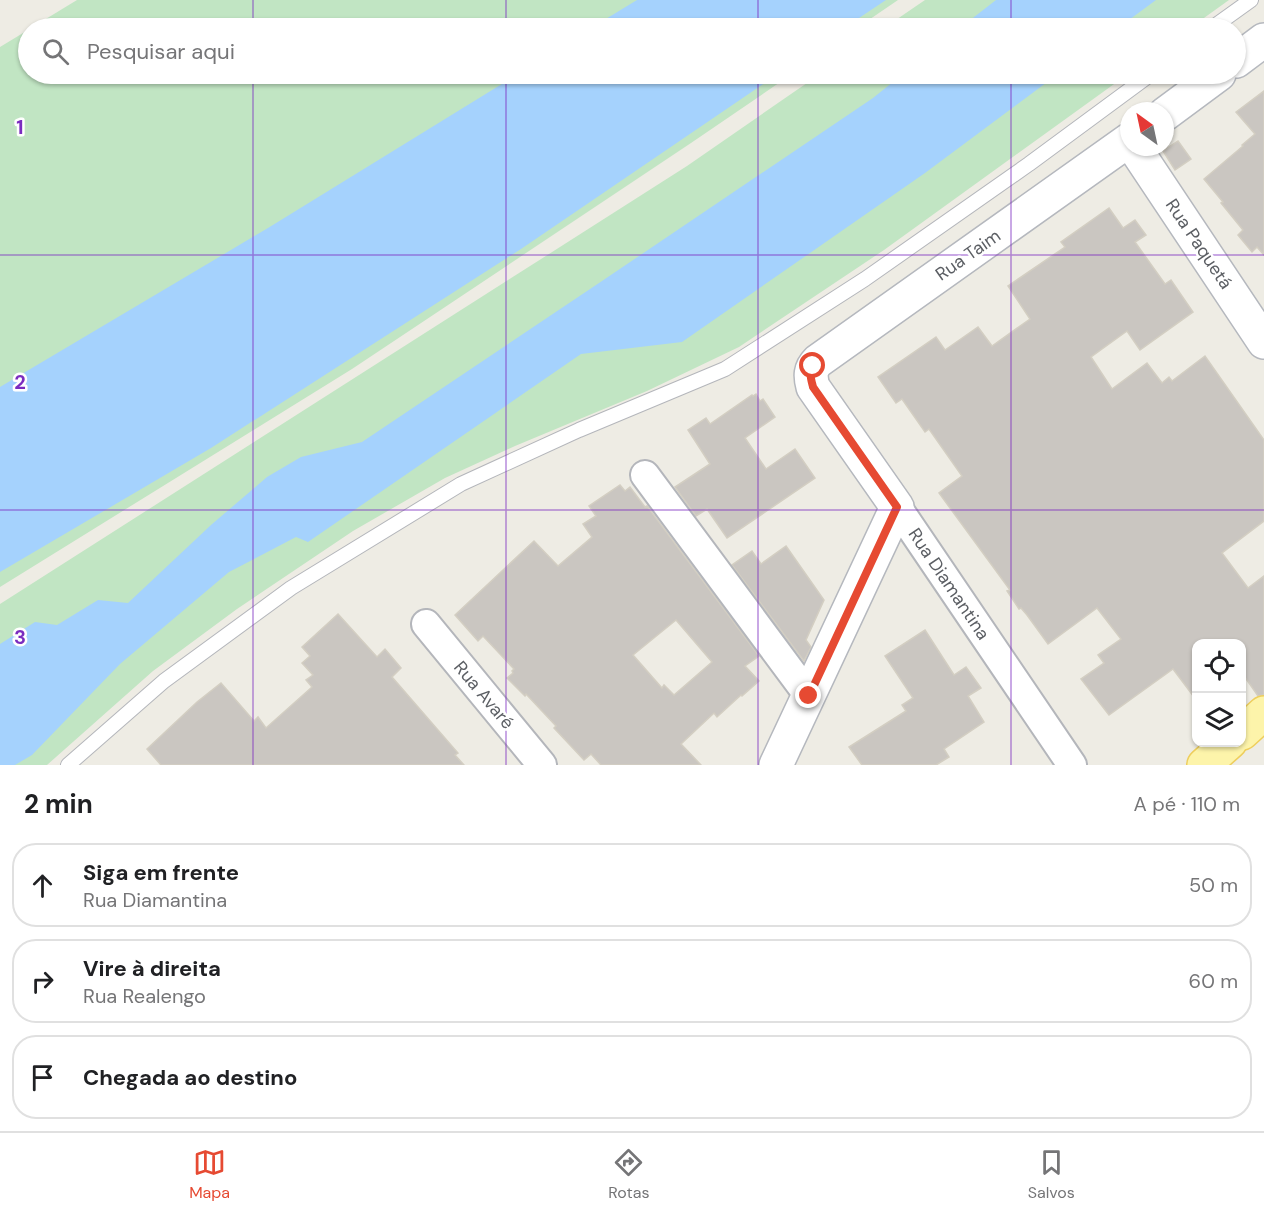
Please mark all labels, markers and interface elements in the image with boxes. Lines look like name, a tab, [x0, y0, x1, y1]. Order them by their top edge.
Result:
search box	[18, 18, 1246, 84]
icon: search	[39, 35, 72, 68]
text: Pesquisar aqui	[87, 37, 235, 66]
north arrow	[1120, 102, 1174, 156]
text: 1	[16, 114, 24, 140]
street label: Rua Paquetá	[1160, 194, 1238, 294]
street label: Rua Taim	[931, 224, 1005, 286]
route start	[799, 352, 825, 378]
text: 2	[14, 369, 26, 395]
street label: Rua Diamantina	[903, 524, 995, 644]
text: 3	[14, 624, 26, 650]
map controls	[1192, 639, 1246, 747]
button: locate	[1192, 639, 1246, 693]
street label: Rua Avaré	[448, 656, 520, 734]
route end	[795, 682, 821, 708]
button: layers	[1192, 693, 1246, 747]
text: 2 min	[24, 787, 93, 821]
text: A pé · 110 m	[1134, 791, 1240, 817]
text: Siga em frente	[83, 858, 239, 887]
icon: ahead	[26, 869, 59, 902]
text: 50 m	[1189, 872, 1238, 898]
text: Rua Diamantina	[83, 887, 227, 913]
text: Vire à direita	[83, 954, 221, 983]
icon: right	[26, 965, 59, 998]
text: 60 m	[1189, 968, 1238, 994]
text: Rua Realengo	[83, 983, 206, 1009]
icon: arrive	[26, 1061, 59, 1094]
text: Chegada ao destino	[83, 1063, 297, 1092]
tab: Mapa	[189, 1146, 230, 1203]
tab: Rotas	[608, 1146, 649, 1203]
tab: Salvos	[1028, 1146, 1075, 1203]

